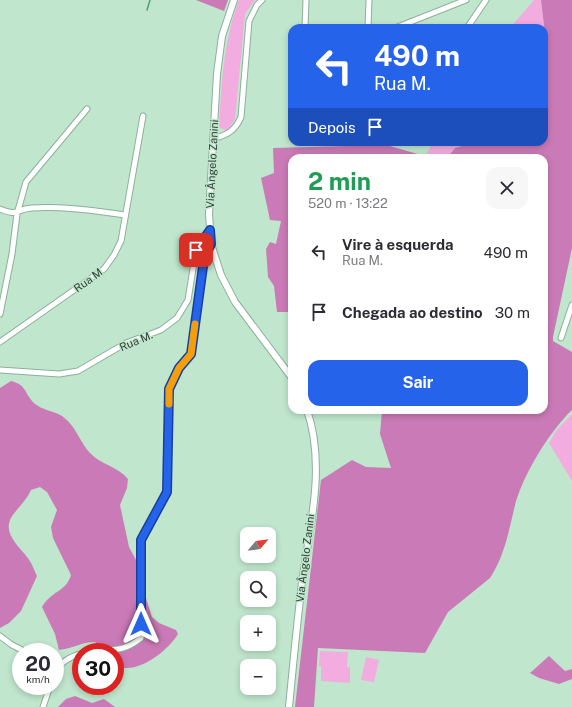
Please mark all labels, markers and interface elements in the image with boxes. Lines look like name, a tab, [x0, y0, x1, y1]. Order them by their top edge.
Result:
text: 490 m	[374, 39, 460, 72]
icon: left	[308, 40, 360, 92]
text: Rua M.	[374, 73, 431, 94]
icon: arrive	[364, 116, 386, 138]
street label: Via Ângelo Zanini	[204, 119, 220, 209]
text: Depois	[308, 119, 356, 136]
text: 2 min	[308, 167, 371, 195]
button: close	[486, 167, 528, 209]
text: 520 m · 13:22	[308, 196, 388, 211]
pin	[179, 233, 213, 267]
text: Vire à esquerda	[342, 236, 454, 253]
icon: arrive	[185, 239, 207, 261]
icon: left	[308, 241, 330, 263]
text: 490 m	[484, 244, 528, 261]
text: Rua M.	[342, 253, 383, 268]
street label: Rua M	[71, 266, 105, 294]
icon: arrive	[308, 301, 330, 323]
text: Chegada ao destino	[342, 304, 483, 321]
text: 30 m	[495, 304, 530, 321]
street label: Rua M.	[118, 329, 154, 353]
button: Sair	[308, 360, 528, 406]
street label: Via Ângelo Zanini	[294, 513, 316, 603]
north arrow	[240, 527, 276, 563]
map controls	[240, 527, 276, 695]
button: search	[240, 571, 276, 607]
position arrow	[120, 603, 162, 645]
button: +	[240, 615, 276, 651]
speed limit sign: 30	[72, 643, 124, 695]
text: 20	[25, 652, 51, 676]
button: −	[240, 659, 276, 695]
text: km/h	[26, 673, 50, 685]

